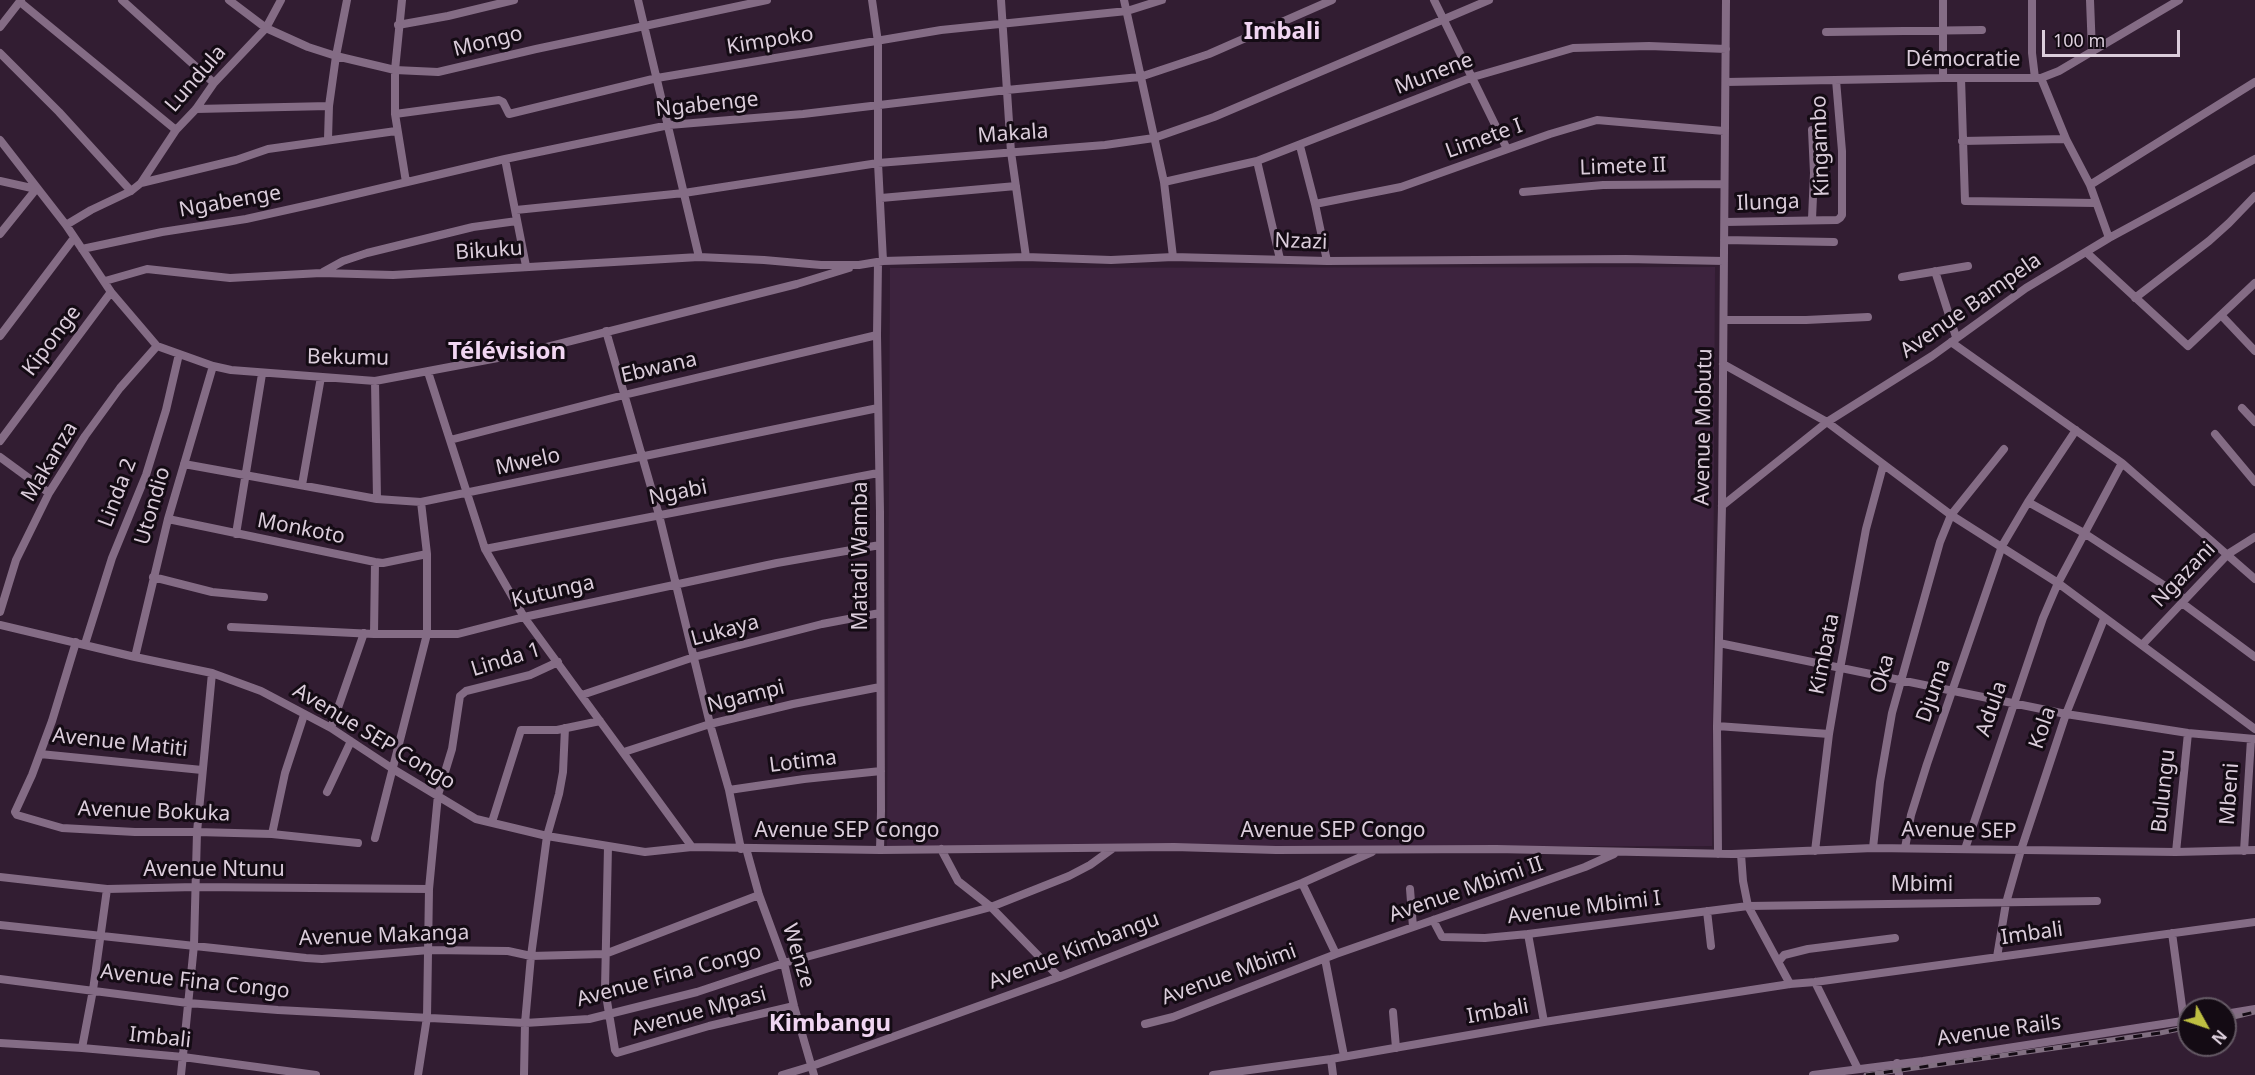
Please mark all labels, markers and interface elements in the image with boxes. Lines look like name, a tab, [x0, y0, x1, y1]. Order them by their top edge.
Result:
district label: Imbali	[1244, 18, 1320, 46]
scale bar	[2045, 18, 2183, 56]
street label: Mongo	[451, 21, 525, 63]
street label: Kimpoko	[725, 22, 815, 60]
text: 100 m	[2053, 28, 2105, 52]
street label: Lundula	[160, 41, 232, 117]
street label: Démocratie	[1906, 47, 2020, 73]
street label: Munene	[1391, 48, 1477, 100]
street label: Ngabenge	[654, 87, 760, 123]
street label: Kingambo	[1807, 95, 1835, 197]
street label: Limete I	[1442, 113, 1526, 165]
street label: Makala	[977, 119, 1049, 149]
street label: Limete II	[1579, 153, 1667, 181]
street label: Ngabenge	[177, 181, 283, 223]
street label: Ilunga	[1736, 189, 1800, 217]
street label: Nzazi	[1274, 228, 1328, 256]
street label: Bikuku	[454, 236, 524, 266]
street label: Avenue Bampela	[1896, 248, 2046, 364]
street label: Kiponge	[17, 301, 87, 381]
district label: Télévision	[448, 338, 566, 366]
street label: Bekumu	[307, 345, 389, 371]
street label: Ebwana	[619, 347, 699, 389]
street label: Avenue Mobutu	[1690, 348, 1718, 506]
street label: Makanza	[16, 418, 84, 506]
street label: Mwelo	[493, 443, 563, 481]
street label: Linda 2	[93, 455, 143, 531]
street label: Utondio	[130, 464, 176, 548]
street label: Ngabi	[647, 475, 709, 511]
street label: Matadi Wamba	[848, 481, 874, 631]
street label: Monkoto	[255, 508, 347, 550]
street label: Ngazani	[2147, 537, 2221, 613]
street label: Kutunga	[509, 570, 597, 614]
street label: Lukaya	[688, 610, 762, 652]
street label: Kimbata	[1805, 611, 1845, 697]
street label: Linda 1	[468, 637, 544, 683]
street label: Oka	[1866, 652, 1900, 696]
street label: Djuma	[1911, 656, 1957, 726]
street label: Ngampi	[705, 675, 787, 719]
street label: Adula	[1971, 678, 2013, 740]
street label: Avenue SEP Congo	[288, 679, 460, 795]
street label: Kola	[2024, 704, 2062, 752]
street label: Avenue Matiti	[51, 723, 189, 763]
street label: Lotima	[768, 745, 838, 779]
street label: Bulungu	[2147, 748, 2181, 834]
street label: Mbeni	[2215, 762, 2245, 826]
street label: Avenue Bokuka	[77, 797, 231, 827]
street label: Avenue SEP	[1901, 817, 2017, 845]
street label: Avenue SEP Congo	[754, 818, 940, 844]
street label: Avenue SEP Congo	[1240, 818, 1426, 844]
street label: Avenue Mbimi II	[1386, 852, 1546, 928]
street label: Avenue Ntunu	[143, 857, 285, 883]
street label: Mbimi	[1891, 872, 1953, 898]
street label: Avenue Mbimi I	[1506, 886, 1662, 930]
street label: Avenue Kimbangu	[985, 907, 1163, 995]
street label: Imbali	[1999, 917, 2065, 951]
street label: Avenue Makanga	[298, 920, 470, 952]
street label: Wenze	[776, 921, 820, 991]
street label: Avenue Fina Congo	[574, 939, 764, 1013]
street label: Avenue Mbimi	[1158, 939, 1300, 1011]
street label: Avenue Fina Congo	[99, 960, 291, 1004]
street label: Avenue Mpasi	[629, 982, 769, 1042]
street label: Imbali	[1465, 994, 1531, 1030]
north arrow	[2177, 997, 2237, 1057]
district label: Kimbangu	[769, 1010, 891, 1038]
street label: Avenue Rails	[1935, 1010, 2063, 1052]
street label: Imbali	[128, 1022, 192, 1054]
text: N	[2207, 1025, 2232, 1049]

